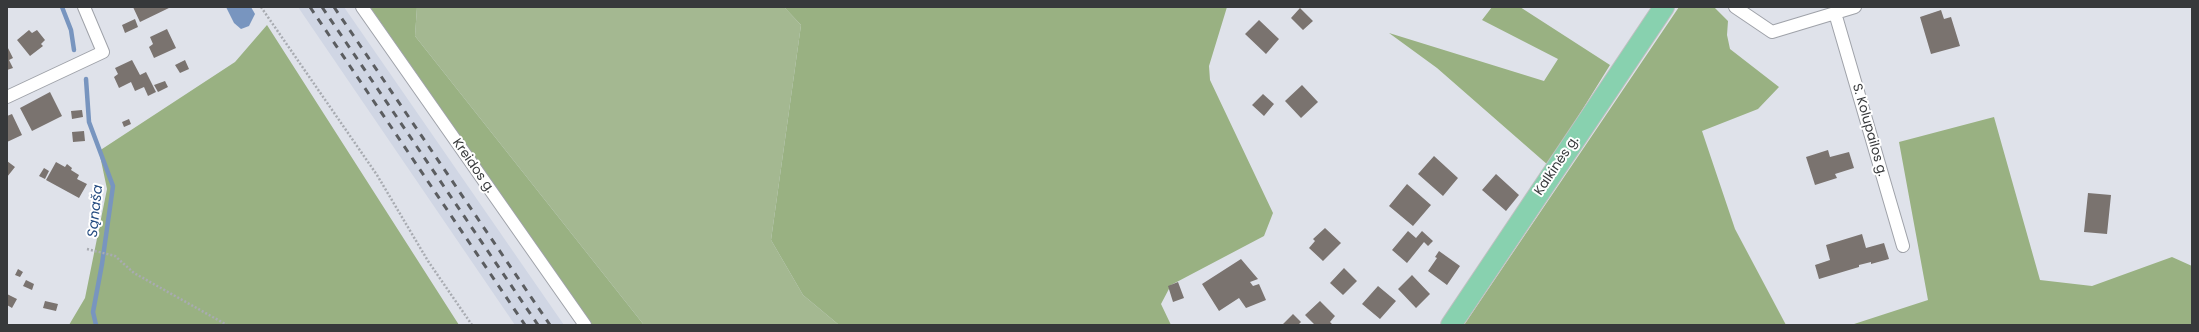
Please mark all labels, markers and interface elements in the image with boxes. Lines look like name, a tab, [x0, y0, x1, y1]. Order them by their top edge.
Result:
street label: S. Kolupailos g.	[1848, 82, 1890, 178]
street label: Kalkinės g.	[1532, 134, 1582, 198]
street label: Kreidos g.	[449, 136, 497, 196]
water label: Sąnaša	[85, 184, 107, 238]

